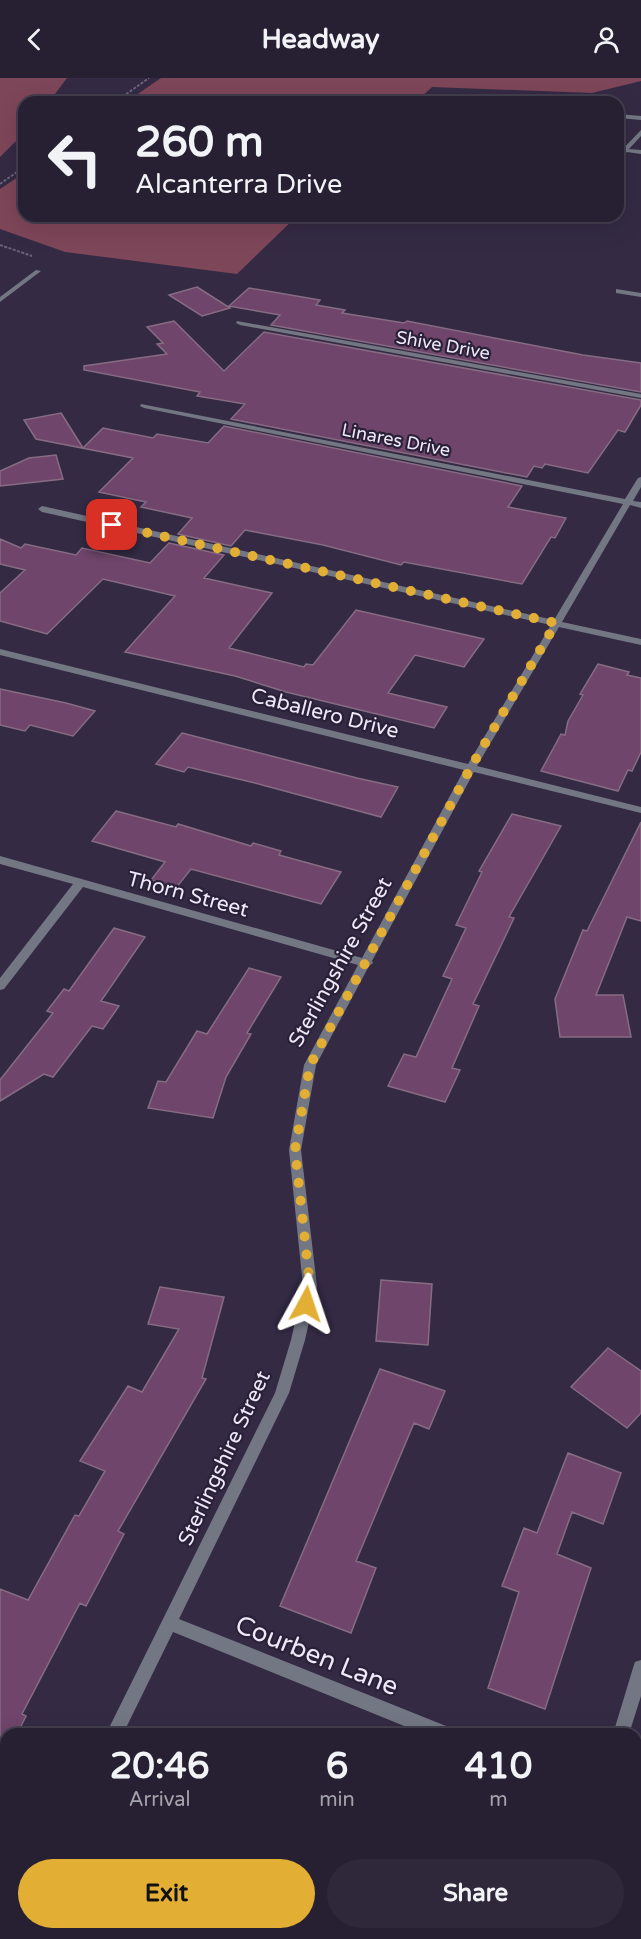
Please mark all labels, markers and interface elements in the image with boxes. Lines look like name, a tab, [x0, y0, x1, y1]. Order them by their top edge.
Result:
icon: back	[18, 23, 51, 56]
text: Headway	[261, 23, 380, 56]
icon: person	[590, 23, 623, 56]
text: 260 m	[135, 117, 264, 168]
icon: left	[36, 120, 114, 198]
text: Alcanterra Drive	[135, 168, 342, 201]
street label: Shive Drive	[394, 326, 492, 364]
street label: Linares Drive	[340, 419, 452, 461]
pin	[86, 499, 137, 550]
icon: arrive	[95, 508, 128, 541]
street label: Caballero Drive	[248, 683, 401, 744]
street label: Thorn Street	[124, 866, 251, 923]
street label: Sterlingshire Street	[283, 873, 397, 1051]
position arrow	[274, 1272, 338, 1336]
street label: Sterlingshire Street	[173, 1367, 276, 1550]
street label: Courben Lane	[231, 1609, 403, 1702]
text: 20:46	[110, 1745, 210, 1788]
text: 6	[326, 1745, 348, 1788]
text: 410	[464, 1745, 532, 1788]
text: Arrival	[129, 1788, 191, 1812]
text: min	[319, 1788, 355, 1812]
text: m	[489, 1788, 508, 1812]
button: Exit	[18, 1859, 315, 1928]
button: Share	[327, 1859, 624, 1928]

